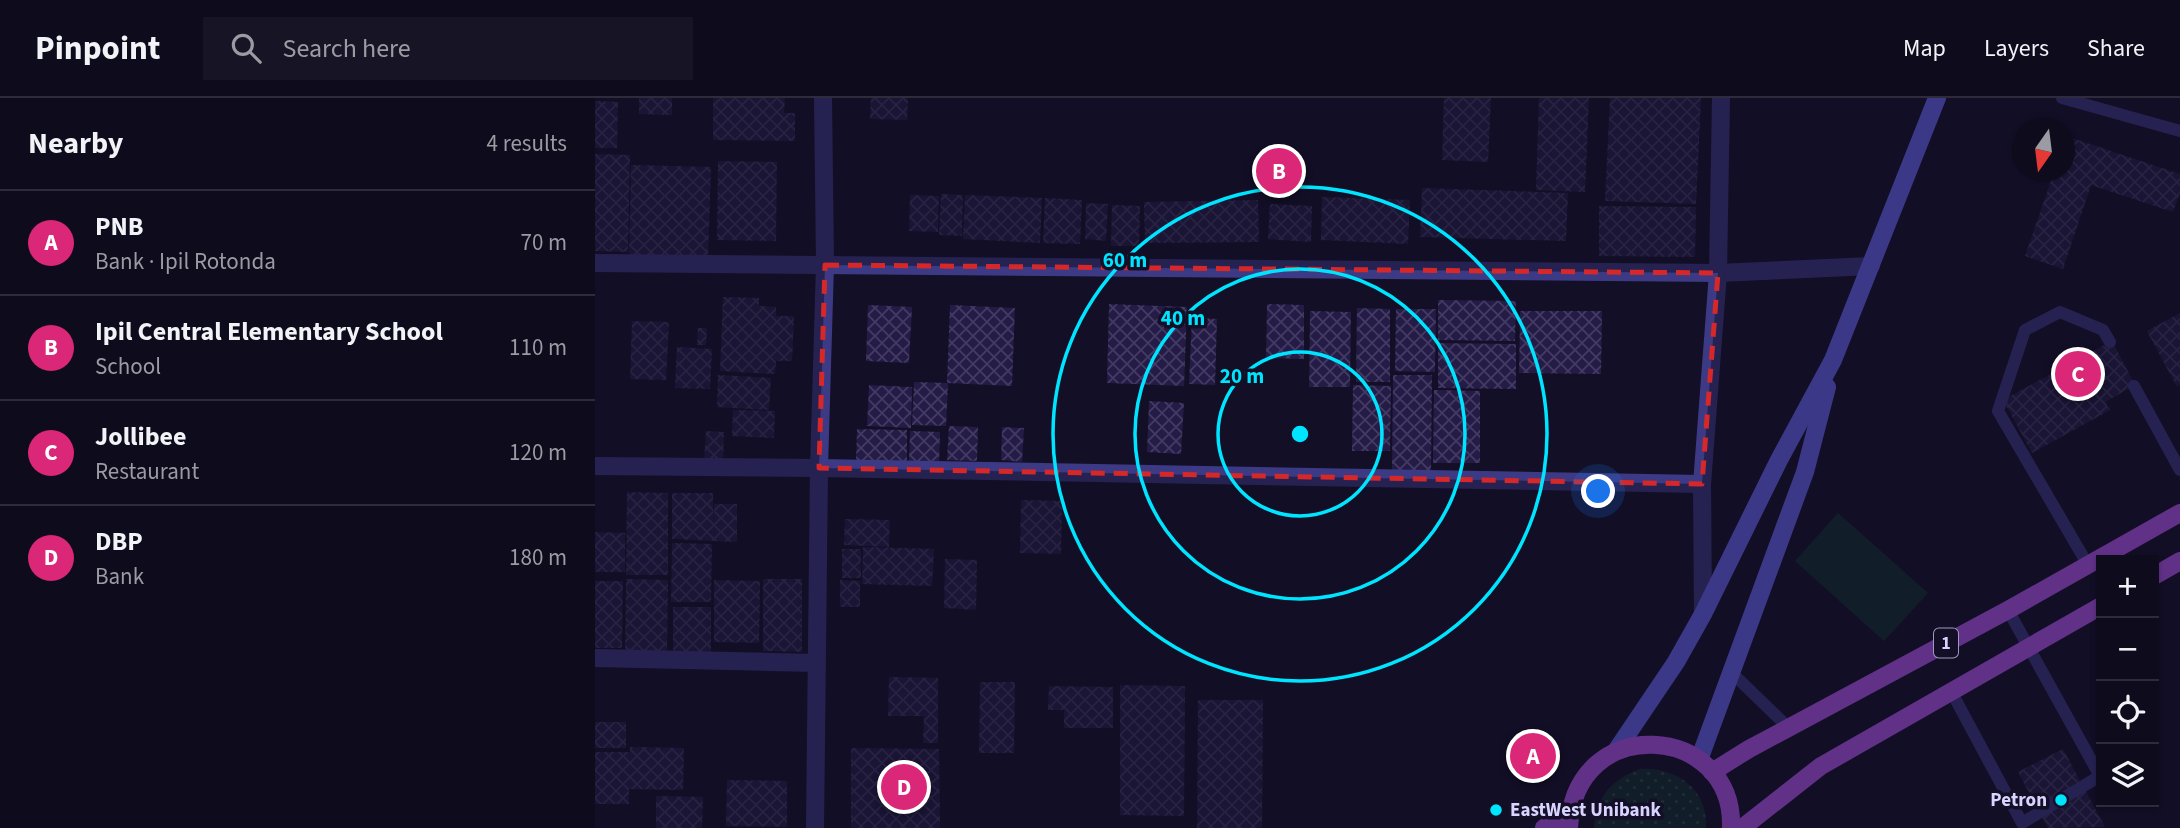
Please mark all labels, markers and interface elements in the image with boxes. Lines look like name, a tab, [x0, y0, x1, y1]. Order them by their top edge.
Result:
search box	[203, 17, 693, 80]
text: Pinpoint	[35, 25, 161, 72]
icon: search	[227, 29, 265, 67]
text: Search here	[283, 30, 411, 67]
text: Map	[1903, 31, 1946, 66]
text: Layers	[1984, 31, 2049, 66]
text: Share	[2087, 31, 2145, 66]
north arrow	[2012, 119, 2075, 182]
text: Nearby	[28, 122, 123, 165]
text: 4 results	[487, 127, 567, 160]
pin: B	[1256, 145, 1302, 197]
text: PNB	[95, 208, 144, 245]
text: A	[44, 226, 58, 259]
text: 70 m	[520, 226, 567, 259]
text: Bank · Ipil Rotonda	[95, 245, 276, 278]
text: 60 m	[1103, 245, 1147, 275]
text: 40 m	[1161, 303, 1205, 333]
text: Ipil Central Elementary School	[95, 313, 443, 350]
text: B	[44, 331, 58, 364]
text: 110 m	[509, 331, 567, 364]
pin: C	[2055, 348, 2101, 400]
text: School	[95, 350, 161, 383]
text: 20 m	[1220, 361, 1264, 391]
text: Jollibee	[95, 418, 187, 455]
centre of rings	[1288, 422, 1312, 446]
text: C	[44, 436, 58, 469]
text: 120 m	[509, 436, 567, 469]
text: Restaurant	[95, 455, 199, 488]
your location	[1581, 474, 1615, 508]
text: DBP	[95, 523, 143, 560]
text: D	[44, 541, 58, 574]
text: 180 m	[509, 541, 567, 574]
map controls	[2096, 555, 2159, 807]
button: +	[2096, 555, 2159, 618]
text: Bank	[95, 560, 144, 593]
button: −	[2096, 618, 2159, 681]
road number: 1	[1934, 628, 1958, 658]
button: locate	[2096, 681, 2159, 744]
pin: A	[1510, 730, 1556, 782]
button: layers	[2096, 744, 2159, 807]
pin: D	[881, 761, 927, 813]
place label: Petron	[1990, 787, 2047, 814]
marker: Petron	[2053, 792, 2069, 808]
place label: EastWest Unibank	[1510, 797, 1661, 824]
marker: EastWest Unibank	[1488, 802, 1504, 818]

